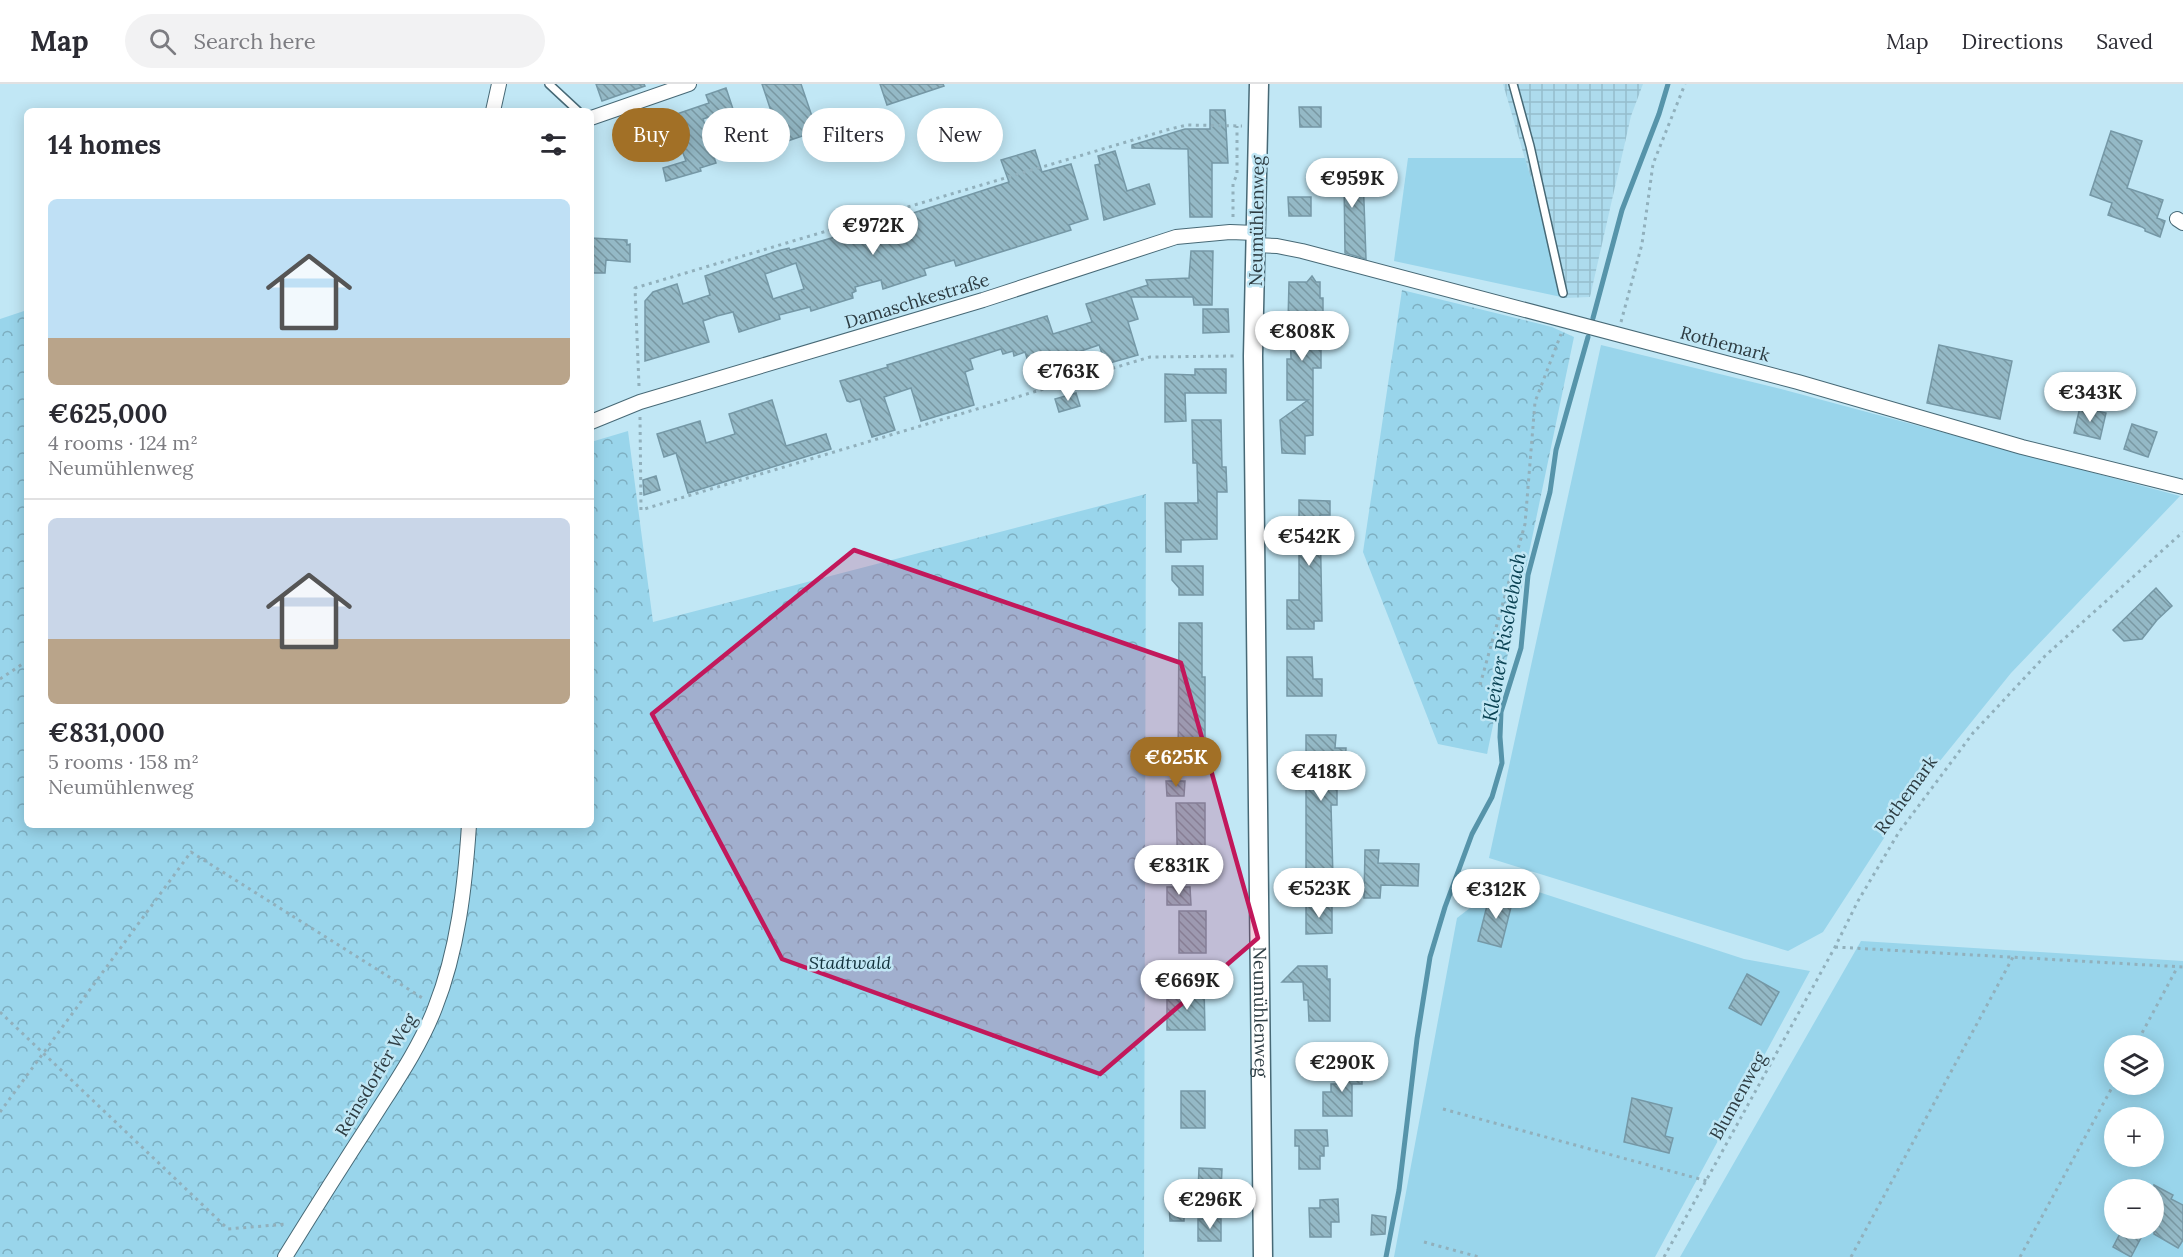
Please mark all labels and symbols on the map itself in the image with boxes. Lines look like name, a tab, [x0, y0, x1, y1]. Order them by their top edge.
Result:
street label: Neumühlenweg	[1244, 154, 1269, 287]
pin: €959K	[1310, 158, 1394, 209]
pin: €972K	[831, 205, 915, 256]
street label: Damaschkestraße	[842, 267, 992, 333]
pin: €808K	[1260, 311, 1344, 362]
street label: Rothemark	[1678, 321, 1773, 367]
pin: €763K	[1026, 351, 1110, 402]
pin: €343K	[2048, 372, 2132, 423]
pin: €542K	[1267, 516, 1351, 567]
water label: Kleiner Rischebach	[1476, 550, 1531, 723]
pin: €625K	[1134, 737, 1218, 788]
street label: Rothemark	[1869, 750, 1942, 839]
pin: €418K	[1279, 751, 1363, 802]
pin: €831K	[1137, 845, 1221, 896]
pin: €523K	[1277, 868, 1361, 919]
pin: €312K	[1454, 869, 1538, 920]
street label: Neumühlenweg	[1249, 946, 1273, 1079]
park label: Stadtwald	[809, 951, 891, 974]
pin: €669K	[1145, 960, 1229, 1011]
street label: Reinsdorfer Weg	[330, 1008, 422, 1140]
pin: €290K	[1300, 1042, 1384, 1093]
street label: Blumenweg	[1704, 1047, 1772, 1144]
pin: €296K	[1168, 1179, 1252, 1230]

